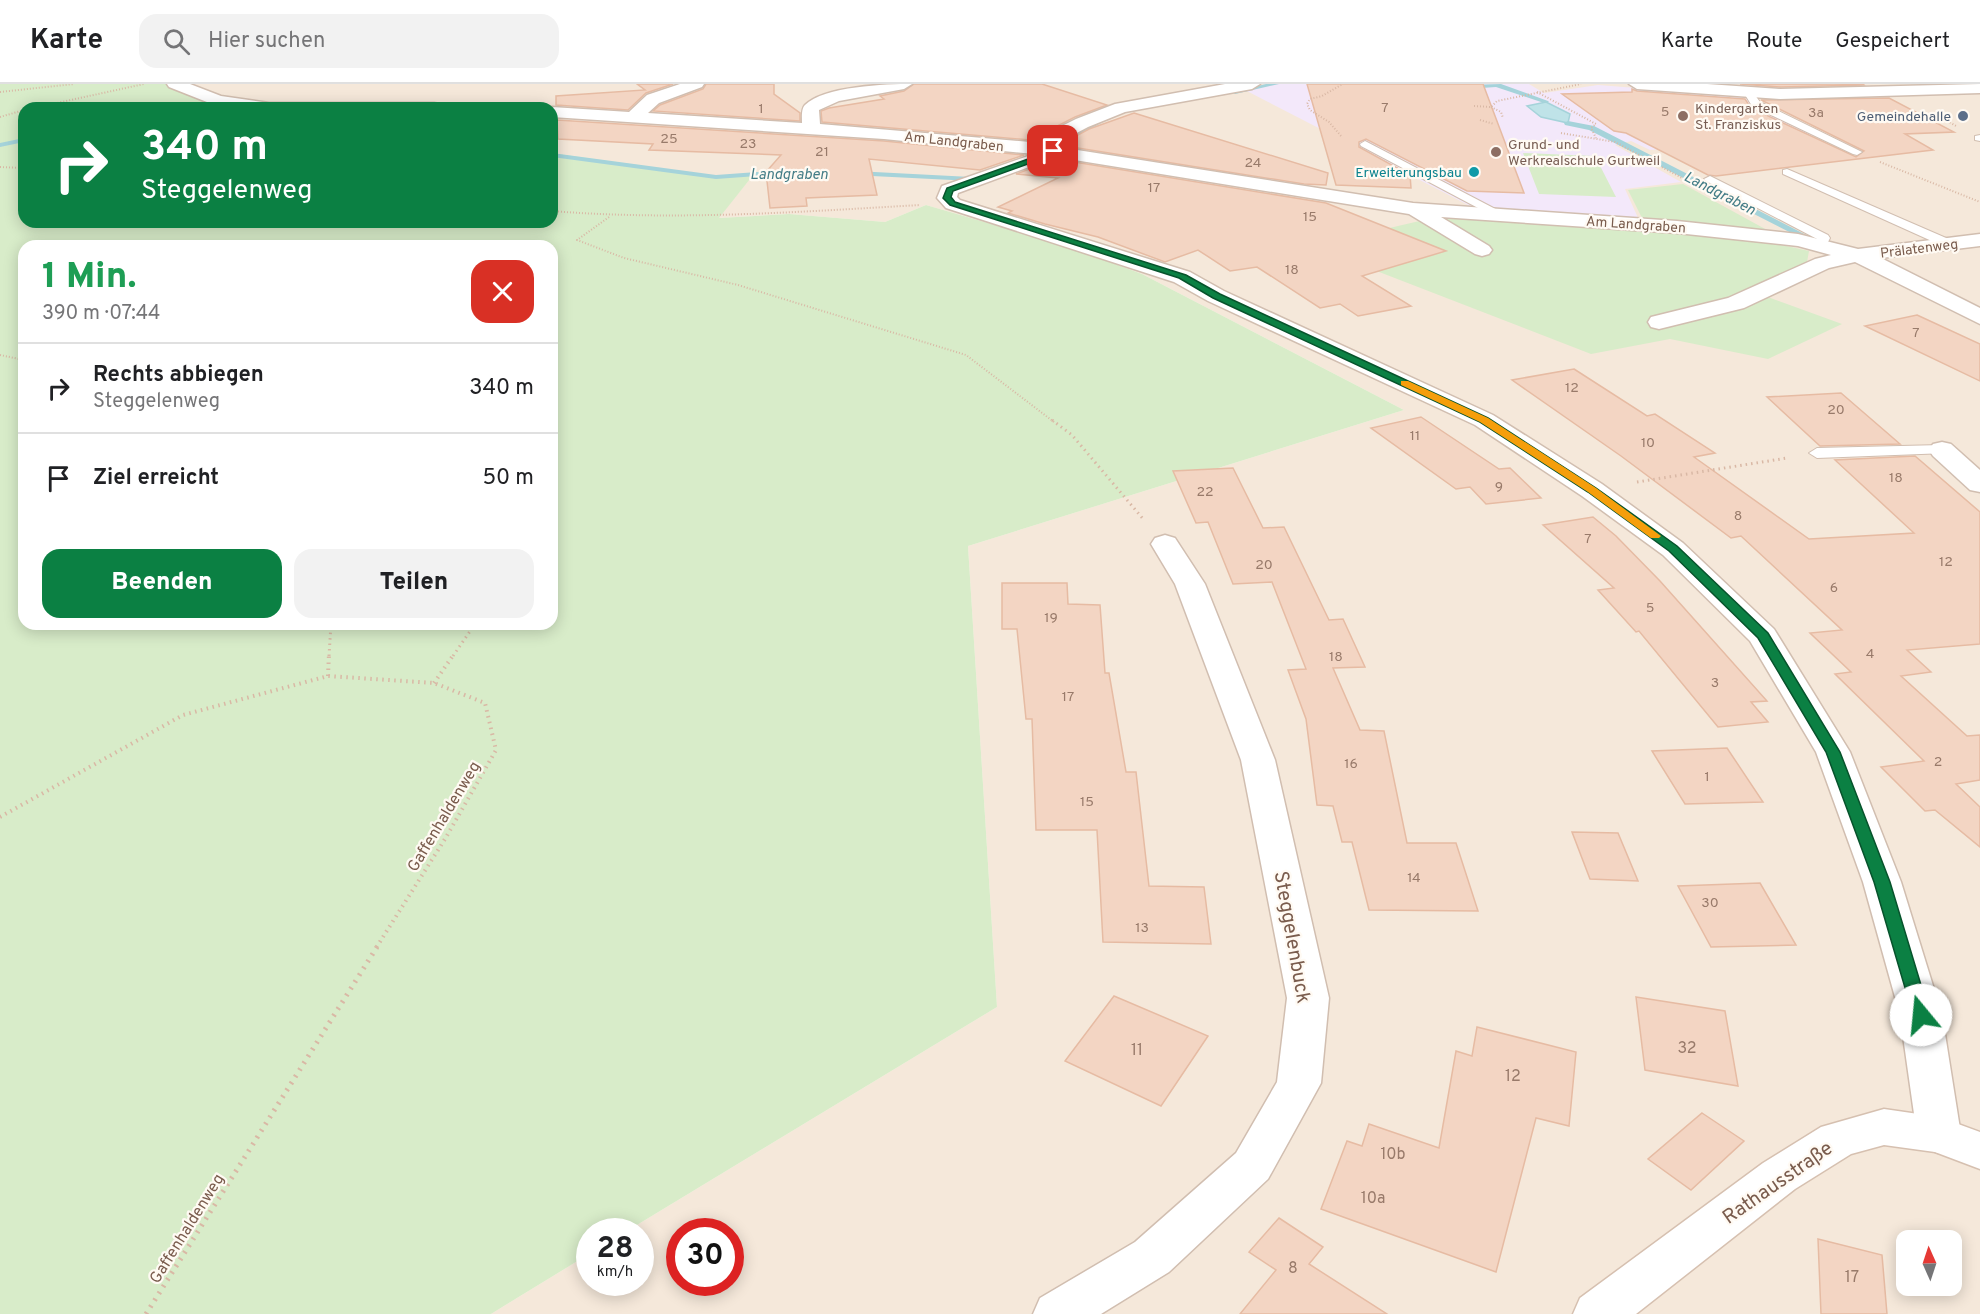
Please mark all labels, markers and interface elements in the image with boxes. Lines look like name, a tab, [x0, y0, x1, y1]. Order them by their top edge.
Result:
search box	[139, 14, 559, 68]
text: Karte	[30, 23, 103, 59]
icon: search	[160, 25, 193, 58]
text: Hier suchen	[208, 28, 325, 55]
text: Karte	[1661, 28, 1713, 55]
text: Route	[1746, 28, 1802, 55]
text: Gespeichert	[1835, 28, 1950, 55]
house number: 7	[1381, 100, 1389, 117]
house number: 1	[758, 101, 764, 118]
place label: Kindergarten St. Franziskus	[1695, 101, 1781, 134]
house number: 5	[1661, 104, 1669, 121]
house number: 3a	[1808, 105, 1824, 122]
marker: Kindergarten St. Franziskus	[1676, 109, 1690, 123]
place label: Gemeindehalle	[1857, 109, 1951, 126]
marker: Gemeindehalle	[1956, 109, 1970, 123]
text: 340 m	[141, 122, 268, 175]
pin	[1027, 125, 1078, 176]
icon: right	[42, 126, 120, 204]
street label: Am Landgraben	[903, 129, 1005, 156]
house number: 25	[660, 131, 678, 148]
icon: arrive	[1036, 134, 1069, 167]
house number: 23	[740, 136, 757, 153]
place label: Grund- und Werkrealschule Gurtweil	[1508, 137, 1660, 170]
house number: 21	[815, 144, 829, 161]
marker: Grund- und Werkrealschule Gurtweil	[1489, 145, 1503, 159]
house number: 24	[1244, 155, 1262, 172]
place label: Erweiterungsbau	[1355, 165, 1462, 182]
marker: Erweiterungsbau	[1467, 165, 1481, 179]
water label: Landgraben	[750, 166, 828, 185]
water label: Landgraben	[1680, 168, 1758, 220]
text: Steggelenweg	[141, 174, 313, 208]
house number: 17	[1148, 180, 1160, 197]
house number: 15	[1303, 209, 1317, 226]
street label: Am Landgraben	[1585, 214, 1686, 237]
street label: Prälatenweg	[1879, 236, 1959, 263]
text: 1 Min.	[42, 255, 137, 301]
button: close	[471, 260, 534, 323]
house number: 18	[1285, 262, 1299, 279]
text: 390 m · 07:44	[42, 301, 161, 327]
house number: 7	[1912, 325, 1920, 342]
text: Rechts abbiegen	[93, 362, 264, 389]
icon: right	[42, 372, 75, 405]
text: 340 m	[469, 375, 534, 402]
house number: 12	[1565, 380, 1579, 397]
text: Steggelenweg	[93, 389, 220, 415]
house number: 20	[1827, 402, 1845, 419]
house number: 11	[1410, 428, 1420, 445]
house number: 10	[1641, 435, 1655, 452]
icon: arrive	[42, 462, 75, 495]
text: Ziel erreicht	[93, 465, 219, 492]
text: 50 m	[482, 465, 534, 492]
house number: 18	[1889, 470, 1903, 487]
house number: 9	[1495, 479, 1503, 496]
house number: 22	[1196, 484, 1214, 501]
house number: 8	[1734, 508, 1742, 525]
house number: 7	[1584, 531, 1592, 548]
button: Beenden	[42, 549, 282, 618]
button: Teilen	[294, 549, 534, 618]
house number: 12	[1939, 554, 1953, 571]
house number: 20	[1255, 557, 1273, 574]
house number: 6	[1830, 580, 1838, 597]
house number: 5	[1646, 600, 1654, 617]
house number: 19	[1044, 610, 1058, 627]
house number: 4	[1866, 646, 1874, 663]
house number: 18	[1329, 649, 1343, 666]
house number: 3	[1711, 675, 1719, 692]
house number: 17	[1062, 689, 1074, 706]
house number: 2	[1934, 754, 1942, 771]
house number: 16	[1344, 756, 1358, 773]
street label: Gaffenhaldenweg	[404, 758, 486, 876]
house number: 1	[1704, 769, 1710, 786]
house number: 15	[1080, 794, 1094, 811]
street label: Steggelenbuck	[1267, 869, 1315, 1006]
house number: 14	[1407, 870, 1421, 887]
house number: 30	[1701, 895, 1719, 912]
house number: 13	[1135, 920, 1149, 937]
position arrow	[1889, 983, 1953, 1047]
house number: 32	[1677, 1039, 1697, 1059]
house number: 11	[1131, 1041, 1143, 1061]
house number: 12	[1505, 1067, 1521, 1087]
street label: Rathausstraße	[1718, 1136, 1838, 1231]
house number: 10b	[1380, 1145, 1406, 1165]
street label: Gaffenhaldenweg	[146, 1171, 229, 1288]
house number: 10a	[1361, 1189, 1385, 1209]
speed limit sign: 30	[666, 1218, 744, 1296]
north arrow	[1896, 1230, 1962, 1296]
map controls	[1896, 1230, 1962, 1296]
text: 28	[596, 1231, 634, 1268]
house number: 8	[1288, 1259, 1298, 1279]
text: km/h	[597, 1263, 633, 1282]
house number: 17	[1845, 1268, 1859, 1288]

